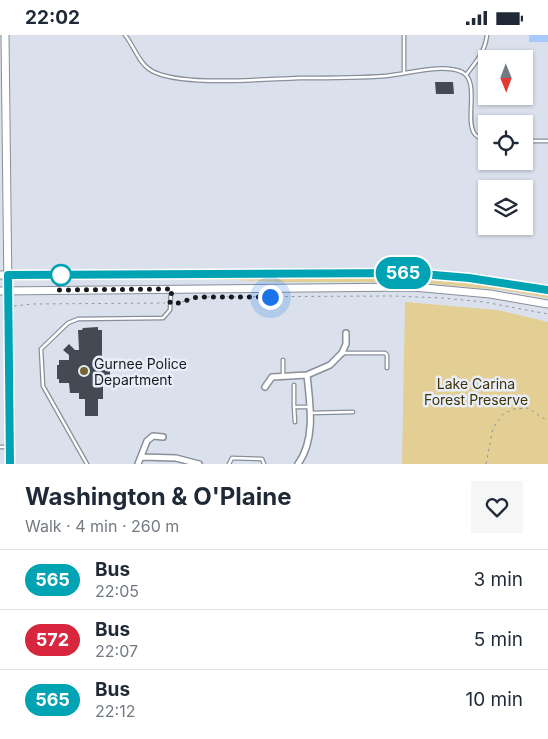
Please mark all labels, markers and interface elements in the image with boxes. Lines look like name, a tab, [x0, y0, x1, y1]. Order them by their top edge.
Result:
text: 22:02	[25, 6, 80, 29]
north arrow	[478, 50, 532, 105]
map controls	[478, 50, 533, 235]
button: locate	[478, 115, 533, 170]
button: layers	[478, 180, 533, 235]
line badge: 565	[374, 257, 432, 289]
text: 565	[386, 262, 420, 283]
unlabelled marker	[50, 264, 72, 286]
your location	[258, 285, 283, 310]
place label: Gurnee Police Department	[94, 355, 187, 388]
marker: Gurnee Police Department	[78, 365, 90, 377]
park label: Lake Carina Forest Preserve	[424, 375, 528, 408]
button: heart	[471, 481, 523, 533]
text: Washington & O'Plaine	[25, 482, 292, 511]
text: Walk · 4 min · 260 m	[25, 516, 179, 536]
text: Bus	[95, 558, 130, 581]
text: 3 min	[473, 568, 523, 591]
text: 565	[35, 569, 70, 590]
text: 22:05	[95, 581, 139, 601]
text: Bus	[95, 618, 130, 641]
text: 5 min	[474, 628, 523, 651]
text: 572	[36, 629, 69, 650]
text: 22:07	[95, 641, 138, 661]
text: Bus	[95, 678, 130, 701]
text: 10 min	[465, 688, 523, 711]
text: 565	[35, 689, 70, 710]
text: 22:12	[95, 701, 135, 721]

